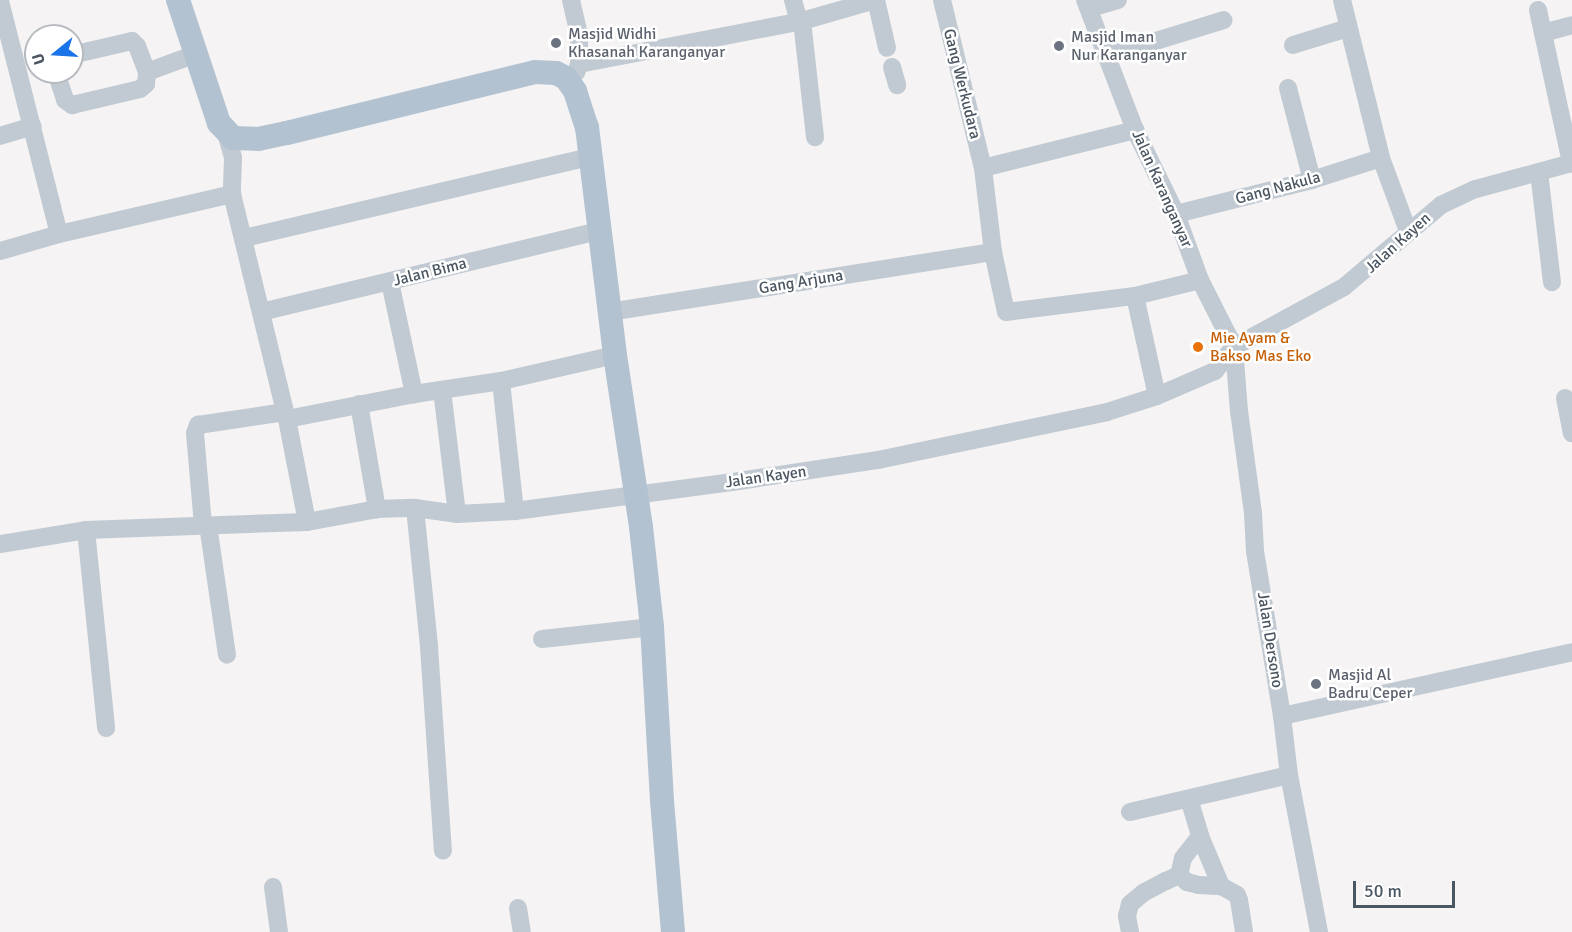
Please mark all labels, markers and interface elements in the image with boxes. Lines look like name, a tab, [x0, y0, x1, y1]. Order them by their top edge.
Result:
north arrow	[24, 24, 84, 84]
place label: Masjid Widhi Khasanah Karanganyar	[568, 24, 725, 62]
street label: Gang Werkudara	[939, 27, 985, 141]
place label: Masjid Iman Nur Karanganyar	[1071, 27, 1187, 65]
marker: Masjid Widhi Khasanah Karanganyar	[549, 36, 563, 50]
marker: Masjid Iman Nur Karanganyar	[1052, 39, 1066, 53]
text: U	[28, 51, 50, 67]
street label: Jalan Karanganyar	[1128, 127, 1196, 251]
street label: Gang Nakula	[1233, 167, 1323, 209]
street label: Jalan Kayen	[1361, 209, 1435, 277]
street label: Jalan Bima	[391, 254, 469, 290]
street label: Gang Arjuna	[757, 266, 845, 298]
place label: Mie Ayam & Bakso Mas Eko	[1210, 328, 1311, 366]
marker: Mie Ayam & Bakso Mas Eko	[1191, 340, 1205, 354]
street label: Jalan Kayen	[724, 462, 808, 492]
street label: Jalan Dersono	[1253, 591, 1287, 689]
place label: Masjid Al Badru Ceper	[1328, 665, 1412, 703]
marker: Masjid Al Badru Ceper	[1309, 677, 1323, 691]
scale bar	[1356, 869, 1458, 907]
text: 50 m	[1364, 880, 1402, 902]

